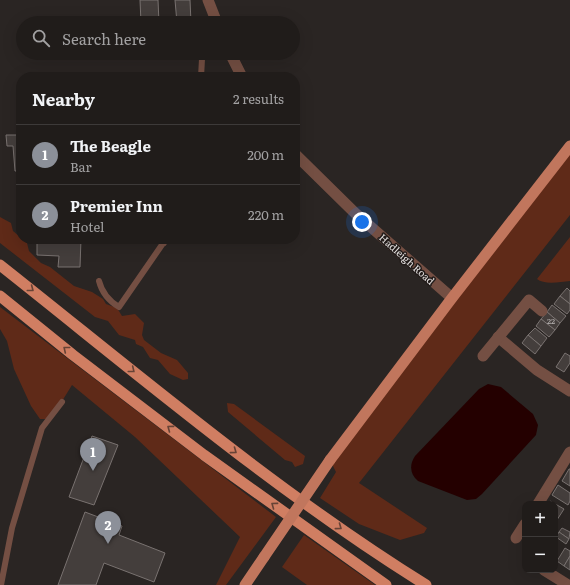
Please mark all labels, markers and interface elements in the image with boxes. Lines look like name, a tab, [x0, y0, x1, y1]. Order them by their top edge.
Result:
search box	[16, 16, 300, 60]
icon: search	[30, 27, 52, 49]
text: Search here	[62, 27, 146, 50]
text: Nearby	[32, 86, 95, 111]
text: 2 results	[233, 89, 284, 108]
text: The Beagle	[70, 134, 151, 157]
text: 1	[42, 145, 48, 164]
text: 200 m	[247, 145, 284, 164]
text: Bar	[70, 157, 92, 176]
text: Premier Inn	[70, 194, 163, 217]
text: 2	[42, 205, 48, 224]
text: 220 m	[248, 205, 284, 224]
your location	[352, 212, 372, 232]
text: Hotel	[70, 217, 104, 236]
street label: Hadleigh Road	[376, 230, 438, 288]
one-way arrow	[26, 285, 33, 292]
house number: 22	[547, 315, 555, 326]
one-way arrow	[64, 347, 71, 354]
one-way arrow	[128, 366, 135, 373]
one-way arrow	[167, 426, 174, 433]
pin: 1	[80, 438, 106, 471]
one-way arrow	[230, 446, 237, 453]
map controls	[522, 501, 558, 573]
button: +	[522, 501, 558, 537]
one-way arrow	[272, 503, 279, 510]
pin: 2	[95, 511, 121, 544]
one-way arrow	[335, 522, 342, 529]
button: −	[522, 537, 558, 573]

